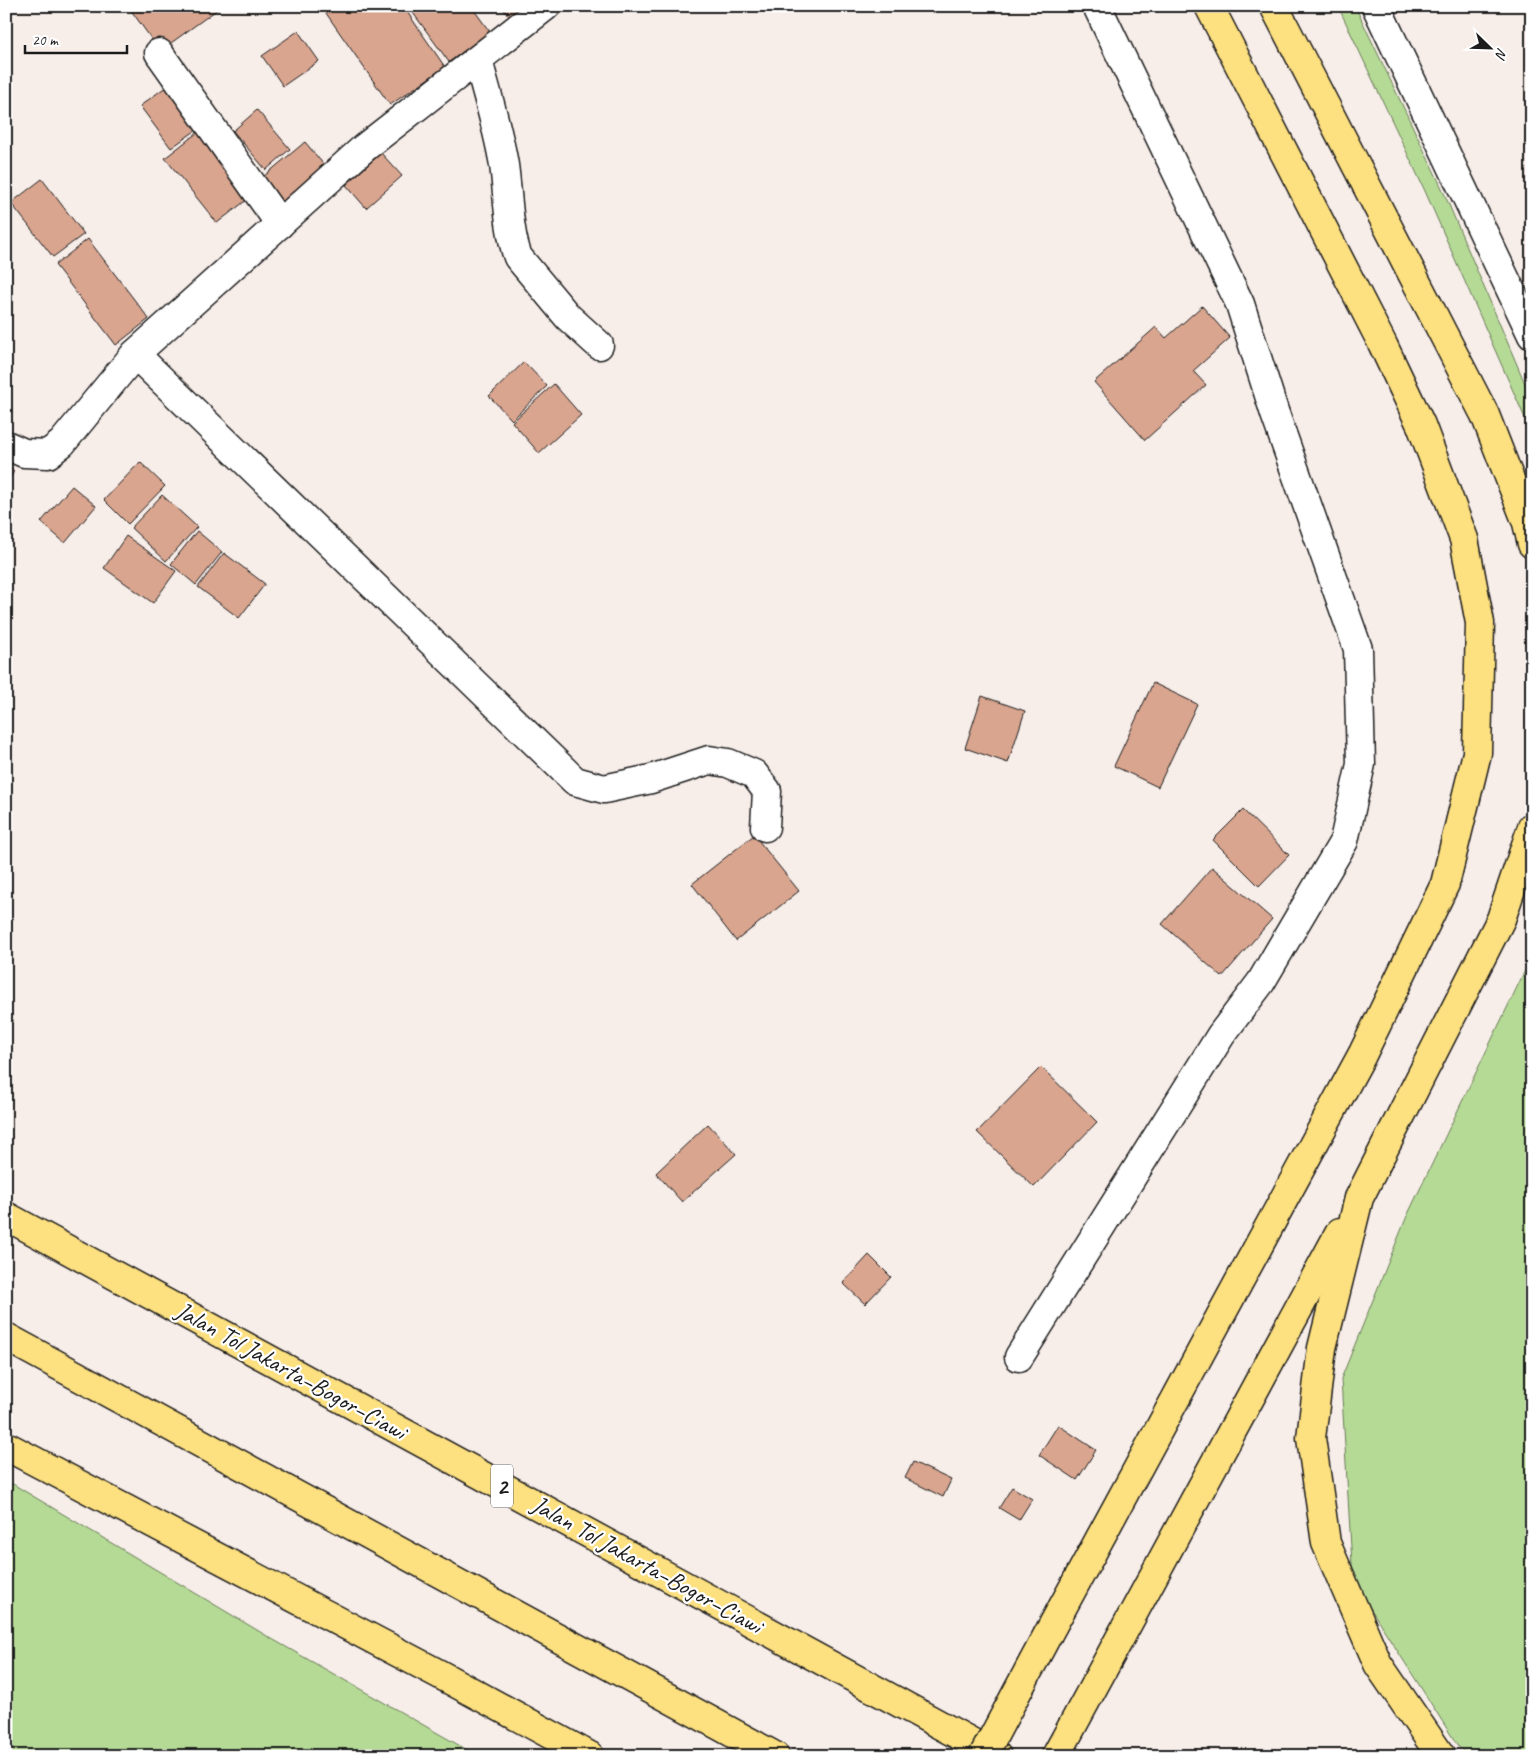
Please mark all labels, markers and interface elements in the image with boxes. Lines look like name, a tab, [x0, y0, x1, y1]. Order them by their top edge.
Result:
scale bar	[25, 22, 128, 54]
north arrow	[1466, 22, 1516, 72]
text: 20 m	[32, 31, 59, 50]
text: N	[1491, 46, 1511, 62]
street label: Jalan Tol Jakarta–Bogor–Ciawi	[169, 1294, 415, 1449]
road number: 2	[491, 1464, 513, 1508]
street label: Jalan Tol Jakarta–Bogor–Ciawi	[525, 1488, 771, 1643]

